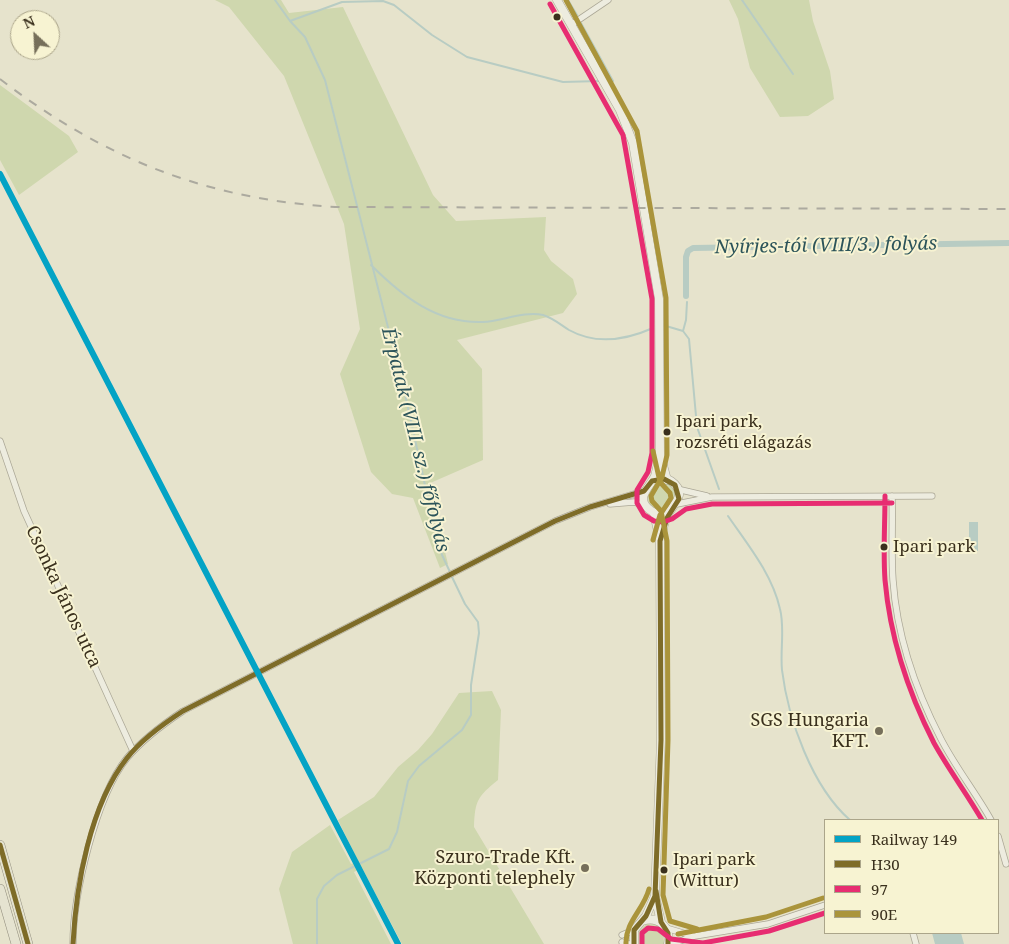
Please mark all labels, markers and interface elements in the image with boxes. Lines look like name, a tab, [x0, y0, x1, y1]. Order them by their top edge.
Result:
north arrow	[10, 10, 60, 60]
text: N	[20, 11, 38, 33]
unlabelled marker	[552, 12, 562, 22]
water label: Nyírjes-tói (VIII/3.) folyás	[714, 233, 938, 259]
water label: Érpatak (VIII. sz.) főfolyás	[376, 325, 454, 555]
place label: Ipari park, rozsréti elágazás	[676, 412, 812, 452]
marker: Ipari park, rozsréti elágazás	[662, 427, 672, 437]
street label: Csonka János utca	[21, 522, 105, 672]
place label: Ipari park	[893, 537, 975, 557]
marker: Ipari park	[879, 542, 889, 552]
place label: SGS Hungaria KFT.	[750, 710, 869, 752]
marker: SGS Hungaria KFT.	[873, 725, 885, 737]
legend	[824, 819, 999, 934]
text: Railway 149	[871, 829, 957, 849]
place label: Szuro-Trade Kft. Központi telephely	[414, 847, 575, 890]
place label: Ipari park (Wittur)	[673, 850, 755, 890]
text: H30	[871, 854, 900, 874]
marker: Szuro-Trade Kft. Központi telephely	[579, 862, 591, 874]
marker: Ipari park (Wittur)	[659, 865, 669, 875]
text: 97	[871, 879, 888, 899]
text: 90E	[871, 904, 897, 924]

